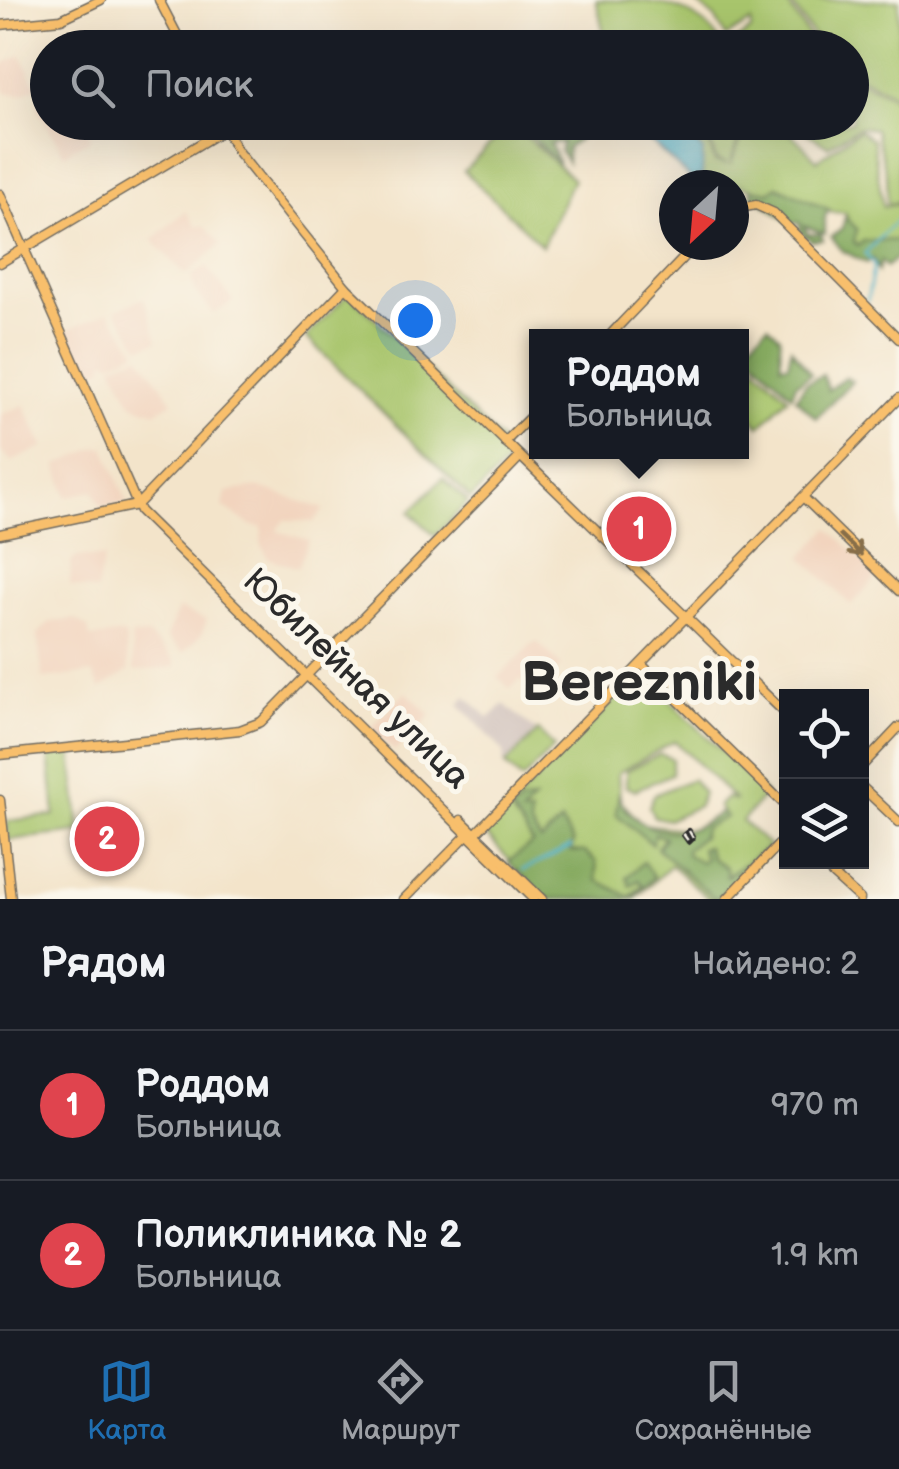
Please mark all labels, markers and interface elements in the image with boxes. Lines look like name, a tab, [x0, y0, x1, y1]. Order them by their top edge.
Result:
search box	[30, 30, 869, 140]
icon: search	[65, 58, 120, 113]
text: Поиск	[145, 63, 253, 108]
north arrow	[659, 170, 749, 260]
your location	[390, 295, 441, 346]
popup	[529, 329, 749, 459]
text: Роддом	[566, 352, 701, 397]
text: Больница	[566, 397, 712, 436]
pin: 1	[606, 492, 672, 566]
one-way arrow	[839, 532, 863, 556]
street label: Юбилейная улица	[234, 560, 479, 798]
district label: Berezniki	[521, 650, 757, 717]
map controls	[779, 689, 869, 869]
button: locate	[779, 689, 869, 779]
button: layers	[779, 779, 869, 869]
pin: 2	[74, 802, 140, 876]
text: Рядом	[40, 939, 167, 990]
text: Найдено: 2	[692, 945, 859, 984]
text: Роддом	[135, 1063, 270, 1108]
text: 1	[66, 1086, 79, 1125]
text: 970 m	[771, 1086, 859, 1125]
text: Больница	[135, 1108, 281, 1147]
text: Поликлиника № 2	[135, 1213, 461, 1258]
text: 2	[63, 1236, 82, 1275]
text: 1.9 km	[771, 1236, 859, 1275]
text: Больница	[135, 1258, 281, 1297]
tab: Карта	[87, 1354, 166, 1447]
tab: Маршрут	[341, 1354, 460, 1447]
tab: Сохранённые	[635, 1354, 812, 1447]

